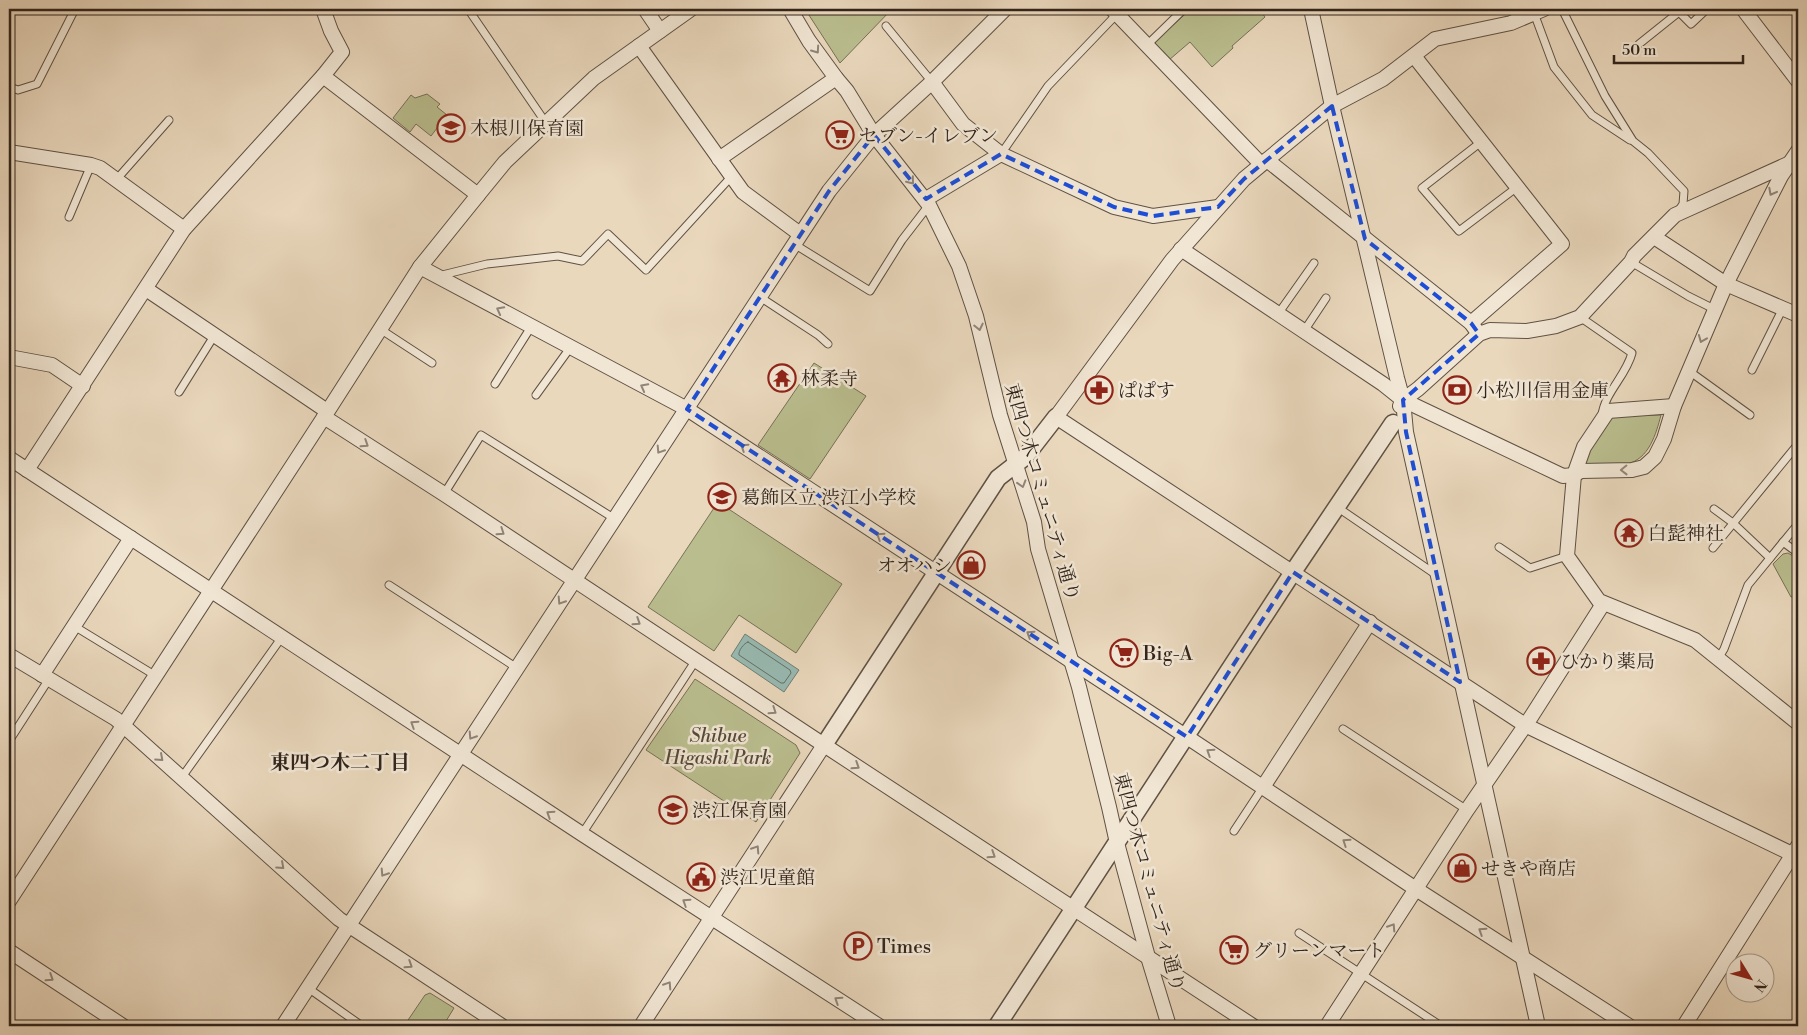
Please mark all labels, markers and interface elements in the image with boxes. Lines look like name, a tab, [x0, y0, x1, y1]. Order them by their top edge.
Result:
scale bar	[1614, 32, 1743, 64]
text: 50 m	[1622, 41, 1656, 60]
one-way arrow	[810, 44, 819, 54]
school or university icon: 木根川保育園	[436, 113, 466, 143]
place label: 木根川保育園	[470, 117, 584, 141]
supermarket icon: セブン-イレブン	[825, 120, 855, 150]
place label: セブン-イレブン	[859, 124, 998, 148]
one-way arrow	[905, 175, 914, 185]
one-way arrow	[1768, 187, 1778, 196]
one-way arrow	[497, 307, 506, 317]
one-way arrow	[973, 323, 984, 332]
one-way arrow	[1698, 334, 1708, 343]
temple icon: 林柔寺	[767, 363, 797, 393]
place label: 林柔寺	[801, 367, 858, 391]
pharmacy icon: ぱぱす	[1084, 375, 1114, 405]
bank icon: 小松川信用金庫	[1442, 375, 1472, 405]
place label: ぱぱす	[1118, 379, 1175, 403]
place label: 小松川信用金庫	[1476, 379, 1609, 403]
street label: 東四つ木コミュニティ通り	[999, 380, 1085, 604]
one-way arrow	[640, 383, 649, 393]
one-way arrow	[360, 437, 369, 447]
one-way arrow	[657, 444, 666, 454]
one-way arrow	[740, 444, 750, 453]
one-way arrow	[1620, 465, 1628, 475]
one-way arrow	[1016, 479, 1026, 488]
school or university icon: 葛飾区立 渋江小学校	[707, 482, 737, 512]
place label: 葛飾区立 渋江小学校	[741, 486, 916, 510]
temple icon: 白髭神社	[1614, 518, 1644, 548]
place label: 白髭神社	[1648, 522, 1724, 546]
one-way arrow	[495, 526, 505, 535]
one-way arrow	[876, 532, 885, 542]
shop icon: オオハシ	[956, 550, 986, 580]
place label: オオハシ	[877, 554, 952, 578]
one-way arrow	[558, 595, 568, 604]
one-way arrow	[631, 615, 640, 625]
one-way arrow	[1027, 631, 1036, 641]
supermarket icon: Big-A	[1109, 638, 1139, 668]
place label: Big-A	[1142, 642, 1194, 666]
pharmacy icon: ひかり薬局	[1526, 646, 1556, 676]
place label: ひかり薬局	[1560, 650, 1655, 674]
one-way arrow	[767, 705, 776, 714]
one-way arrow	[411, 721, 420, 731]
park label: Shibue Higashi Park	[663, 724, 772, 770]
one-way arrow	[469, 731, 478, 740]
one-way arrow	[1206, 749, 1216, 758]
district label: 東四つ木二丁目	[270, 751, 410, 776]
one-way arrow	[154, 752, 163, 761]
one-way arrow	[851, 760, 860, 769]
street label: 東四つ木コミュニティ通り	[1108, 770, 1190, 995]
school or university icon: 渋江保育園	[658, 795, 688, 825]
place label: 渋江保育園	[692, 799, 787, 823]
one-way arrow	[546, 810, 555, 820]
one-way arrow	[1342, 839, 1351, 848]
one-way arrow	[750, 846, 760, 855]
one-way arrow	[987, 849, 996, 858]
shop icon: せきや商店	[1447, 853, 1477, 883]
place label: せきや商店	[1481, 857, 1576, 881]
one-way arrow	[275, 861, 284, 870]
public building icon: 渋江児童館	[686, 862, 716, 892]
place label: 渋江児童館	[720, 866, 815, 890]
one-way arrow	[380, 867, 390, 876]
one-way arrow	[683, 899, 692, 908]
one-way arrow	[1386, 923, 1395, 932]
one-way arrow	[1478, 928, 1487, 937]
parking icon: Times	[843, 931, 873, 961]
place label: Times	[877, 935, 931, 959]
supermarket icon: グリーンマート	[1219, 935, 1249, 965]
place label: グリーンマート	[1253, 939, 1386, 963]
north arrow	[1724, 952, 1774, 1002]
one-way arrow	[404, 959, 413, 969]
one-way arrow	[44, 972, 53, 981]
text: N	[1749, 975, 1770, 995]
one-way arrow	[661, 982, 671, 991]
one-way arrow	[834, 997, 843, 1006]

